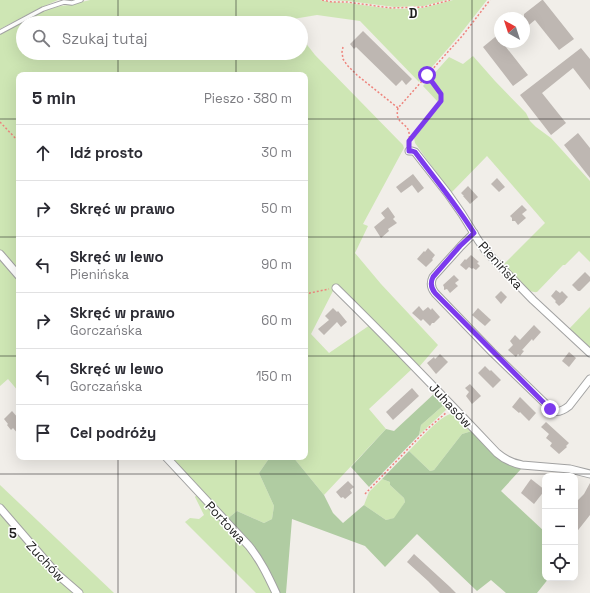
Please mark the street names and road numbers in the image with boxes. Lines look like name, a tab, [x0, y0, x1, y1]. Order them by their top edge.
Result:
street label: Pienińska	[475, 238, 527, 293]
street label: Juhasów	[425, 379, 476, 432]
street label: Portowa	[202, 498, 250, 548]
street label: Zuchów	[23, 537, 69, 585]

